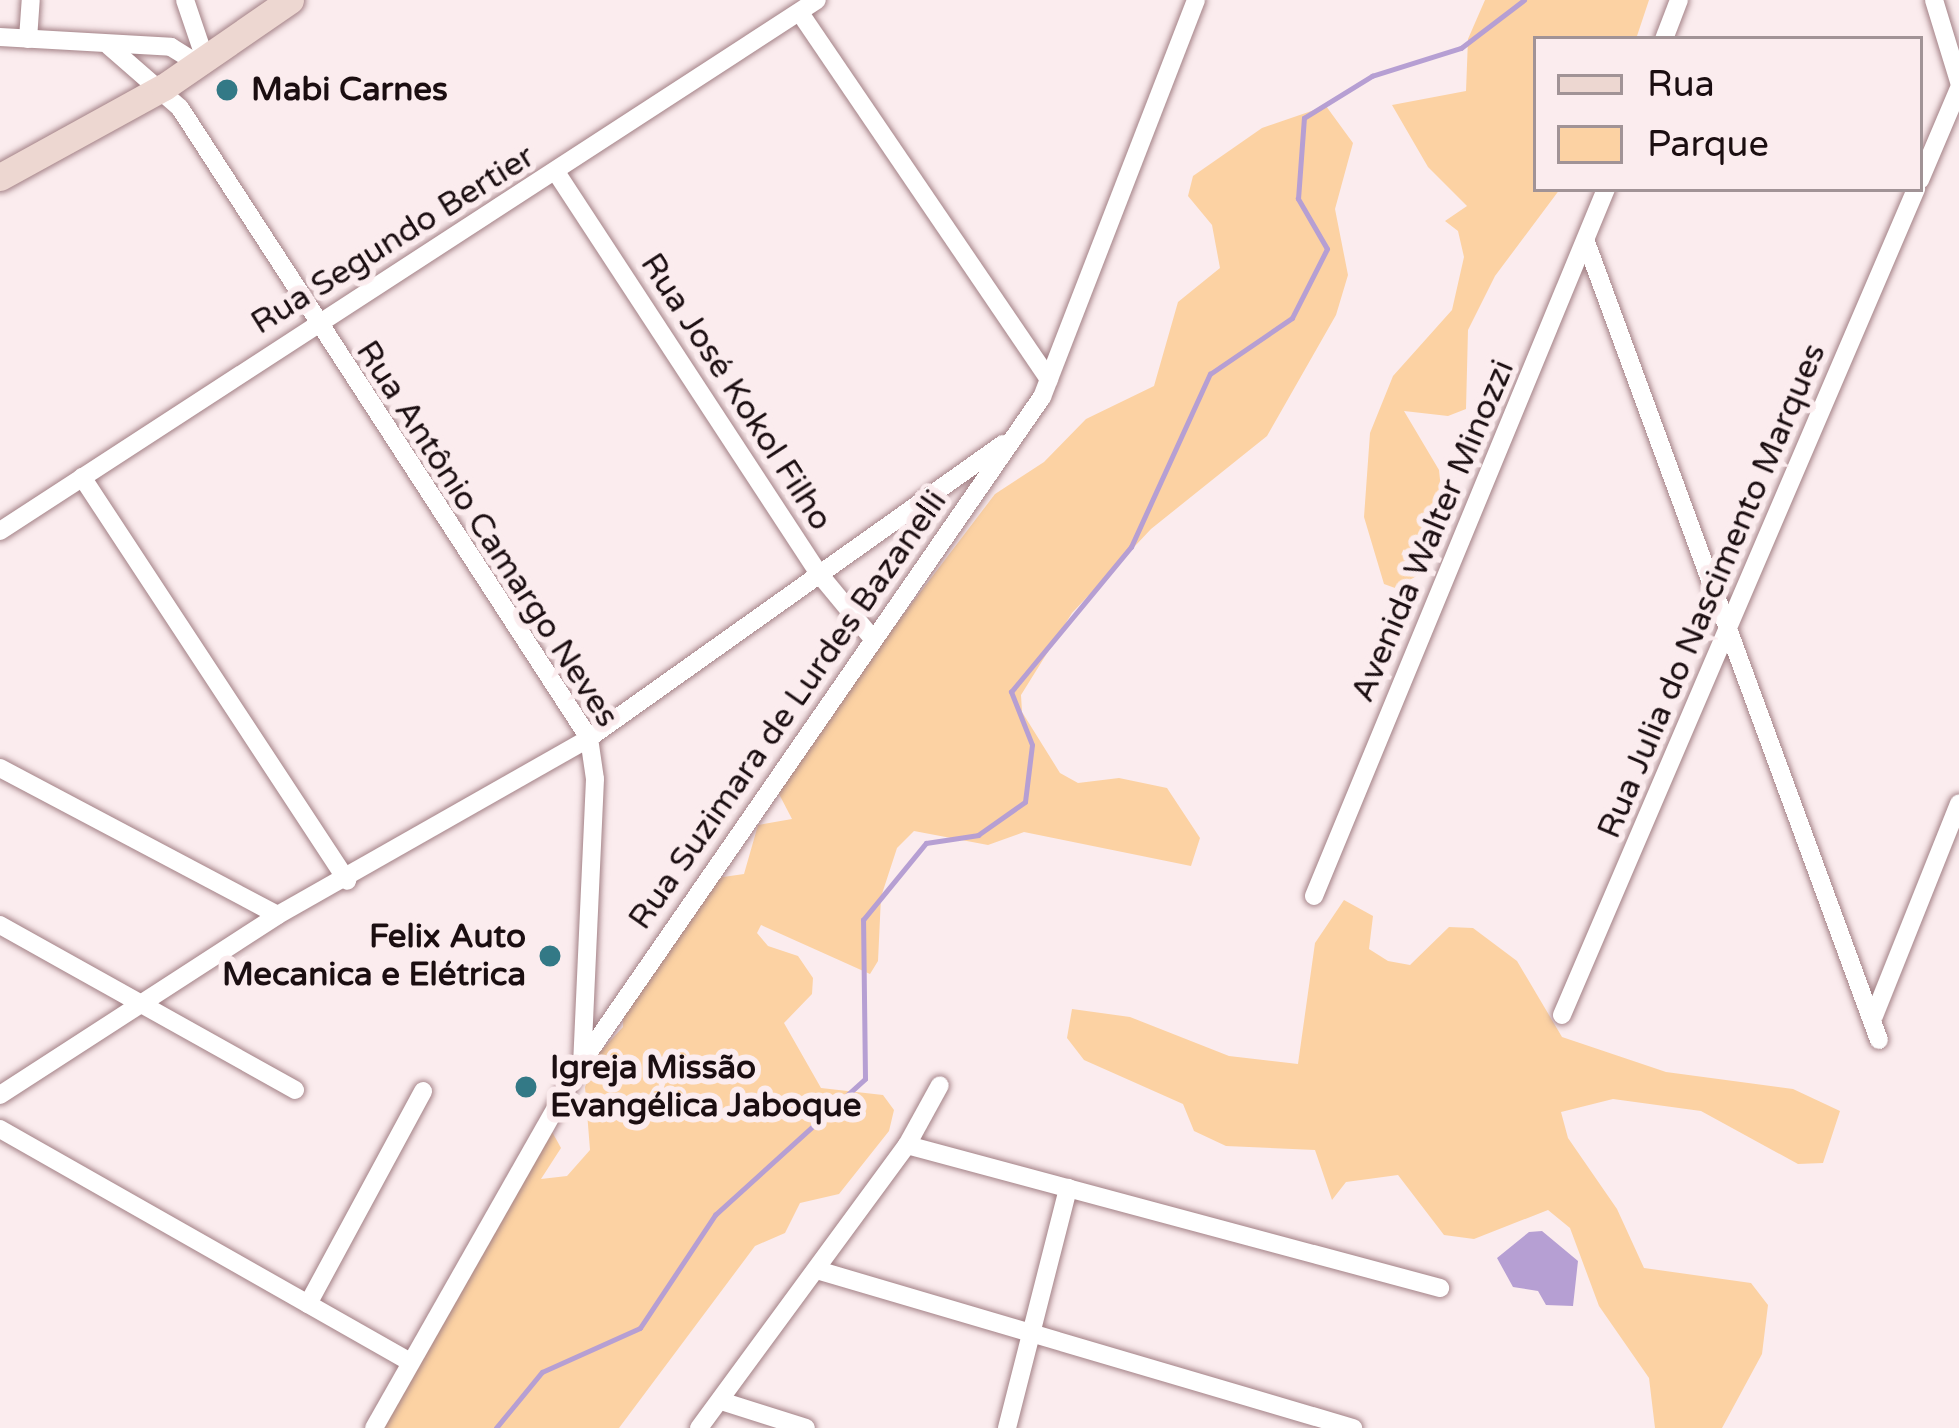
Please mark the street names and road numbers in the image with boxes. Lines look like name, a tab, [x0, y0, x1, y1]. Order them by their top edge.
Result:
street label: Rua Segundo Bertier	[244, 137, 542, 343]
street label: Rua José Kokol Filho	[632, 246, 840, 538]
street label: Rua Antônio Camargo Neves	[347, 333, 627, 735]
street label: Rua Julia do Nascimento Marques	[1590, 338, 1834, 844]
street label: Avenida Walter Minozzi	[1343, 354, 1523, 708]
street label: Rua Suzimara de Lurdes Bazanelli	[621, 483, 955, 937]

